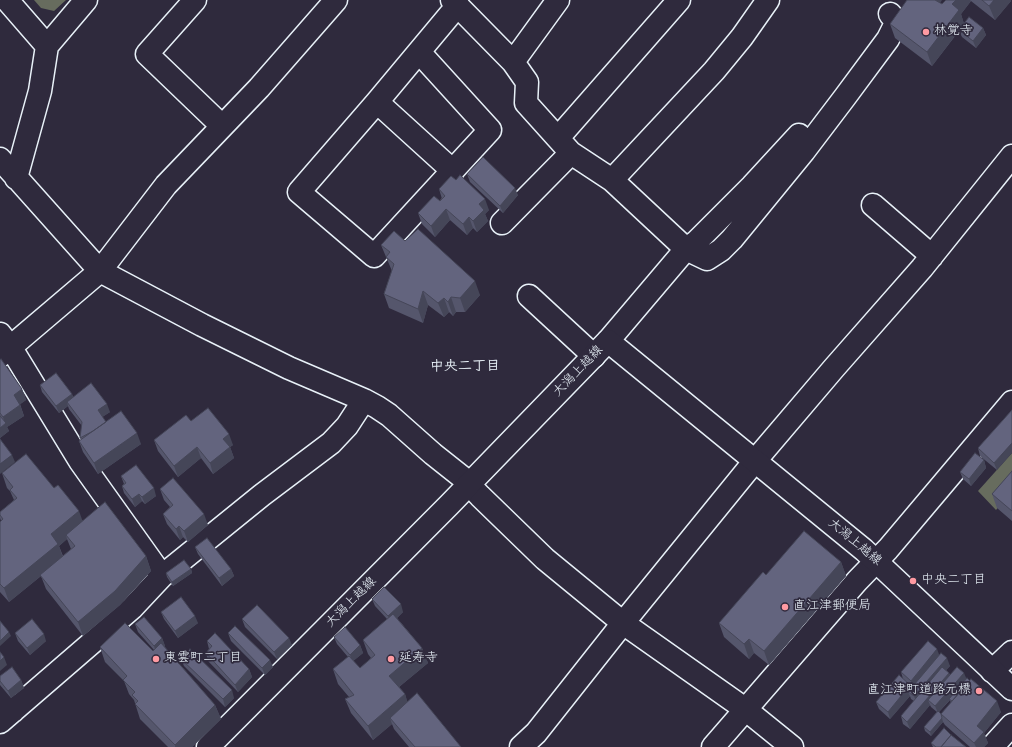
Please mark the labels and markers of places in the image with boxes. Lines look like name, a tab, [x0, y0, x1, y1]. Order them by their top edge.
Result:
place label: 林覚寺	[934, 24, 973, 40]
marker: 林覚寺	[921, 27, 931, 37]
place label: 中央二丁目	[921, 573, 986, 589]
marker: 中央二丁目	[908, 576, 918, 586]
place label: 直江津郵便局	[793, 599, 871, 615]
marker: 直江津郵便局	[780, 602, 790, 612]
place label: 東雲町二丁目	[164, 651, 242, 667]
place label: 延寿寺	[399, 651, 438, 667]
marker: 東雲町二丁目	[151, 654, 161, 664]
marker: 延寿寺	[386, 654, 396, 664]
place label: 直江津町道路元標	[867, 683, 971, 699]
marker: 直江津町道路元標	[974, 686, 984, 696]

